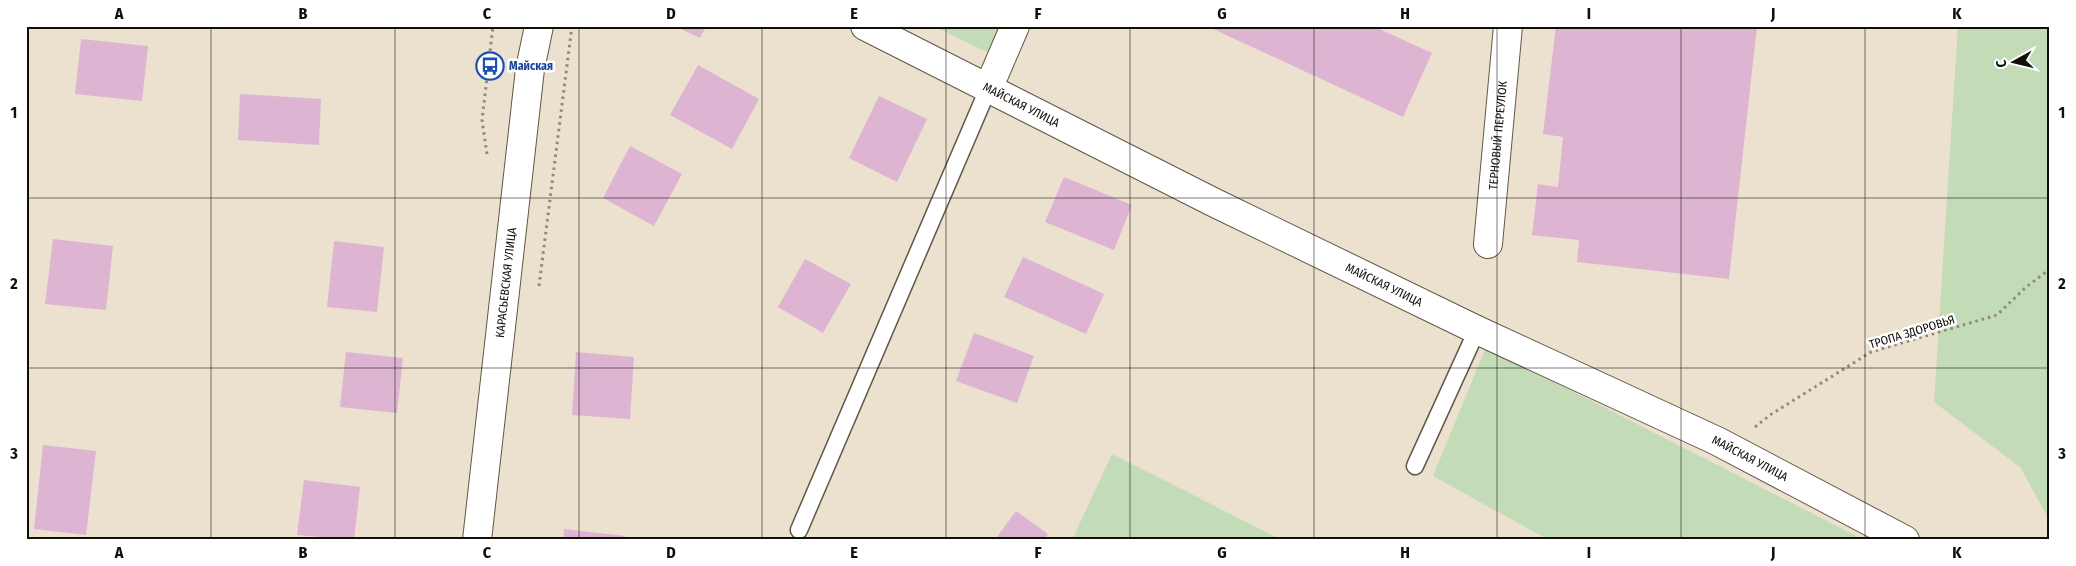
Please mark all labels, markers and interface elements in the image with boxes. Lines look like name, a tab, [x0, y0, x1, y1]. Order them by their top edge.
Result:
text: A	[114, 4, 124, 23]
text: B	[299, 4, 308, 23]
text: C	[483, 4, 492, 23]
text: D	[666, 4, 676, 23]
text: E	[850, 4, 858, 23]
text: F	[1034, 4, 1042, 23]
text: G	[1217, 4, 1227, 23]
text: H	[1400, 4, 1410, 23]
text: I	[1587, 4, 1591, 23]
text: J	[1770, 4, 1775, 23]
text: K	[1952, 4, 1962, 23]
north arrow	[1988, 38, 2038, 88]
bus stop icon: Майская	[475, 51, 505, 81]
text: С	[1993, 58, 2011, 69]
place label: Майская	[509, 59, 553, 73]
street label: МАЙСКАЯ УЛИЦА	[981, 80, 1062, 130]
street label: ТЕРНОВЫЙ ПЕРЕУЛОК	[1486, 80, 1510, 191]
text: 1	[11, 103, 17, 122]
text: 1	[2059, 103, 2065, 122]
street label: КАРАСЬЕВСКАЯ УЛИЦА	[493, 226, 519, 338]
street label: МАЙСКАЯ УЛИЦА	[1343, 260, 1425, 310]
text: 2	[9, 274, 18, 293]
text: 2	[2057, 274, 2066, 293]
street label: ТРОПА ЗДОРОВЬЯ	[1868, 312, 1956, 352]
street label: МАЙСКАЯ УЛИЦА	[1710, 433, 1791, 484]
text: 3	[9, 444, 18, 463]
text: 3	[2057, 444, 2066, 463]
text: A	[114, 543, 124, 562]
text: B	[299, 543, 308, 562]
text: C	[483, 543, 492, 562]
text: D	[666, 543, 676, 562]
text: E	[850, 543, 858, 562]
text: F	[1034, 543, 1042, 562]
text: G	[1217, 543, 1227, 562]
text: H	[1400, 543, 1410, 562]
text: I	[1587, 543, 1591, 562]
text: J	[1770, 543, 1775, 562]
text: K	[1952, 543, 1962, 562]

